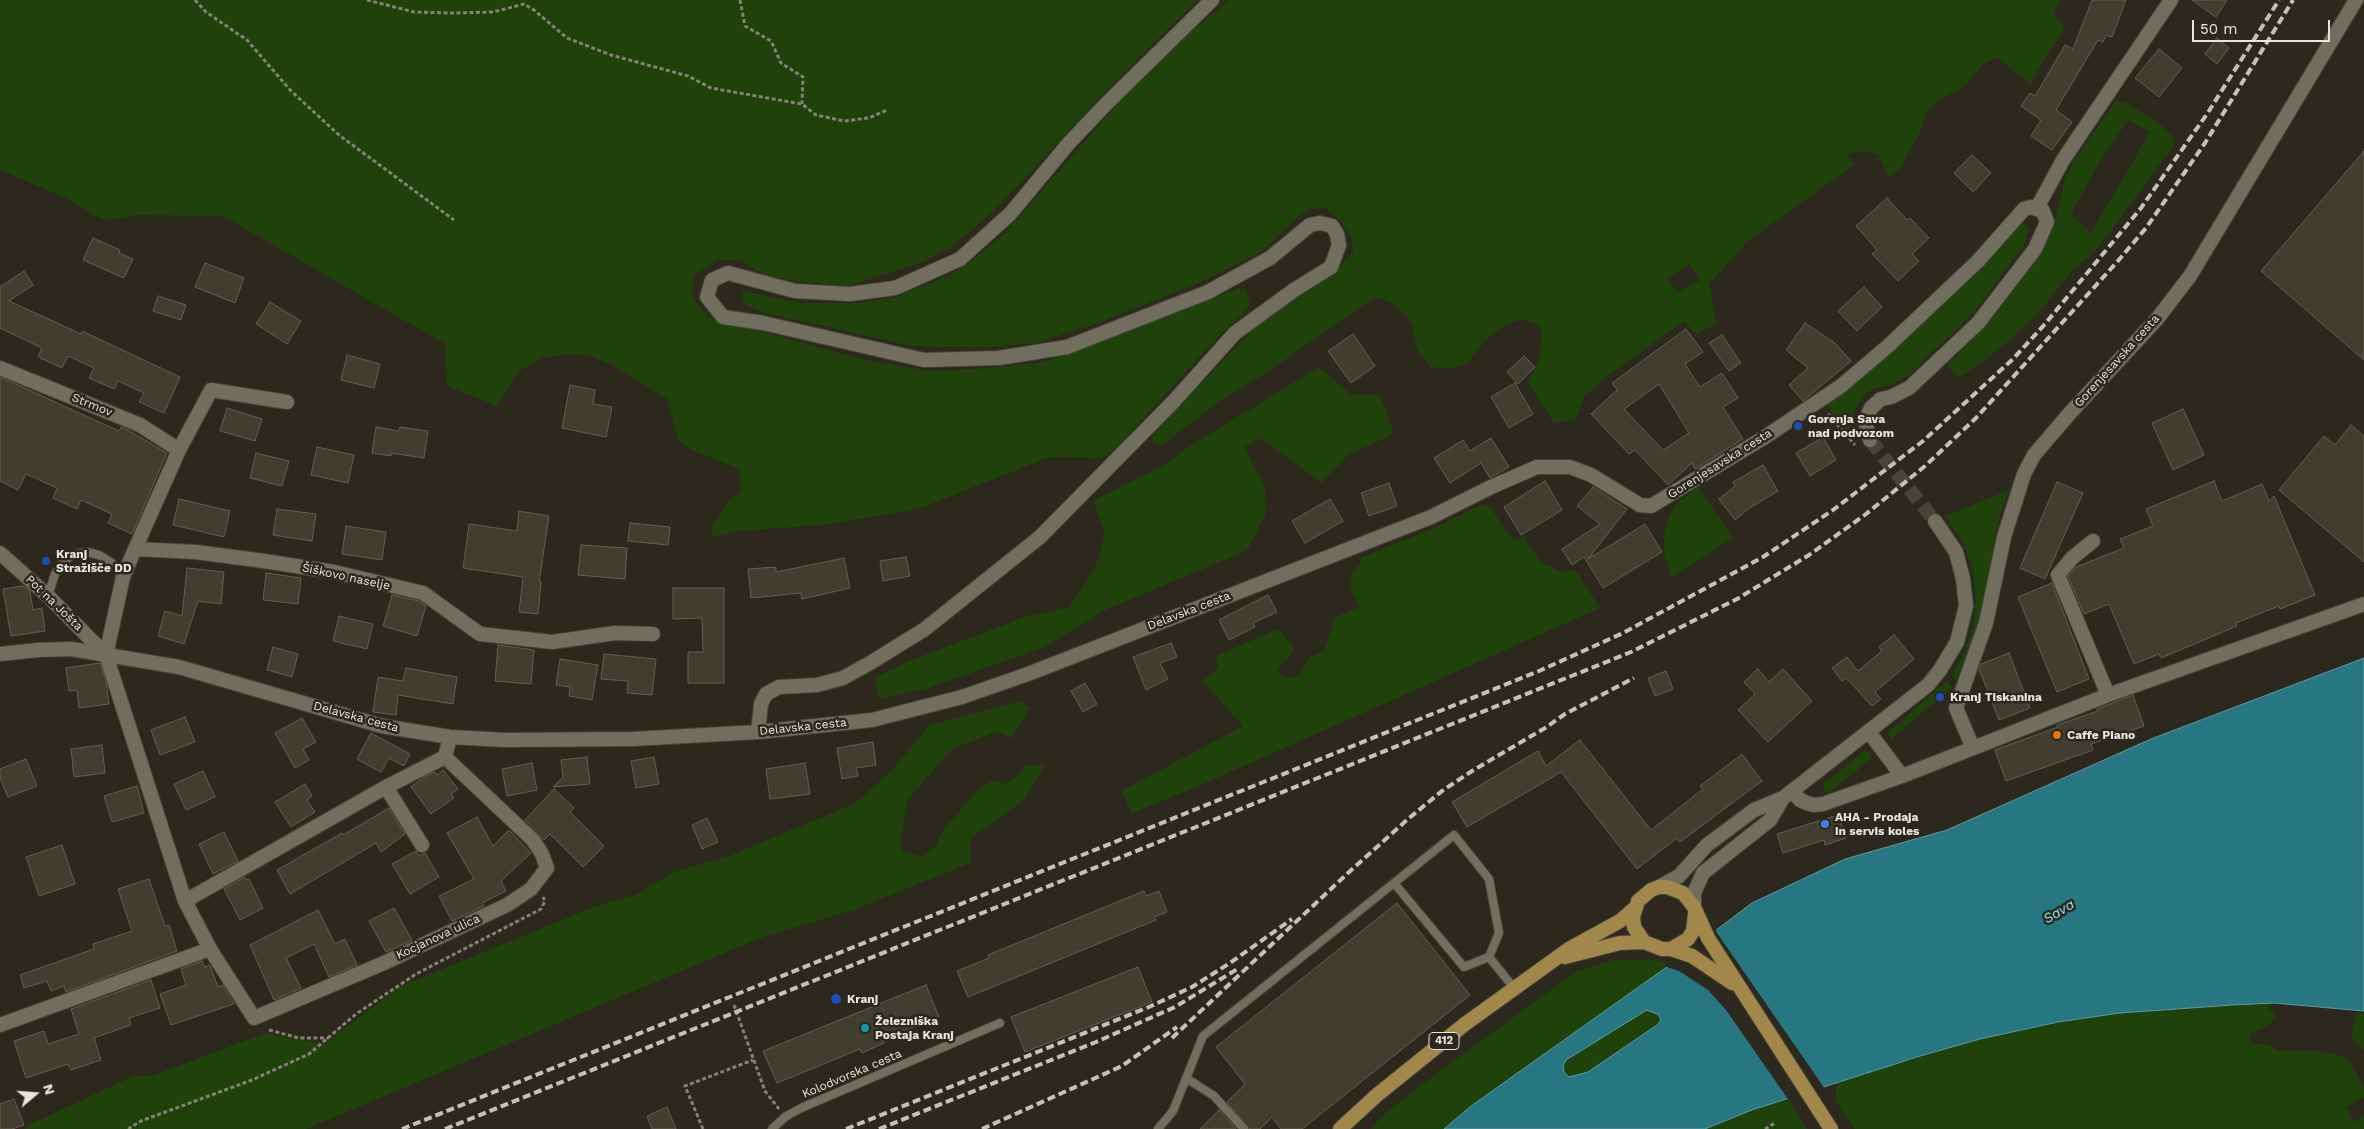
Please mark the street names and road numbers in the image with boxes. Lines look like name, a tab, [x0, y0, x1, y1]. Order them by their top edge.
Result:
street label: Gorenjesavska cesta	[2072, 312, 2162, 410]
street label: Strmov	[70, 390, 114, 420]
street label: Gorenjesavska cesta	[1665, 426, 1775, 502]
street label: Šiškovo naselje	[301, 561, 391, 593]
street label: Pot na Jošta	[22, 572, 86, 634]
street label: Delavska cesta	[1146, 589, 1232, 633]
street label: Delavska cesta	[312, 699, 400, 735]
street label: Delavska cesta	[759, 715, 847, 739]
street label: Kocjanova ulica	[394, 911, 482, 963]
road number: 412	[1429, 1032, 1459, 1050]
street label: Kolodvorska cesta	[800, 1047, 904, 1101]

